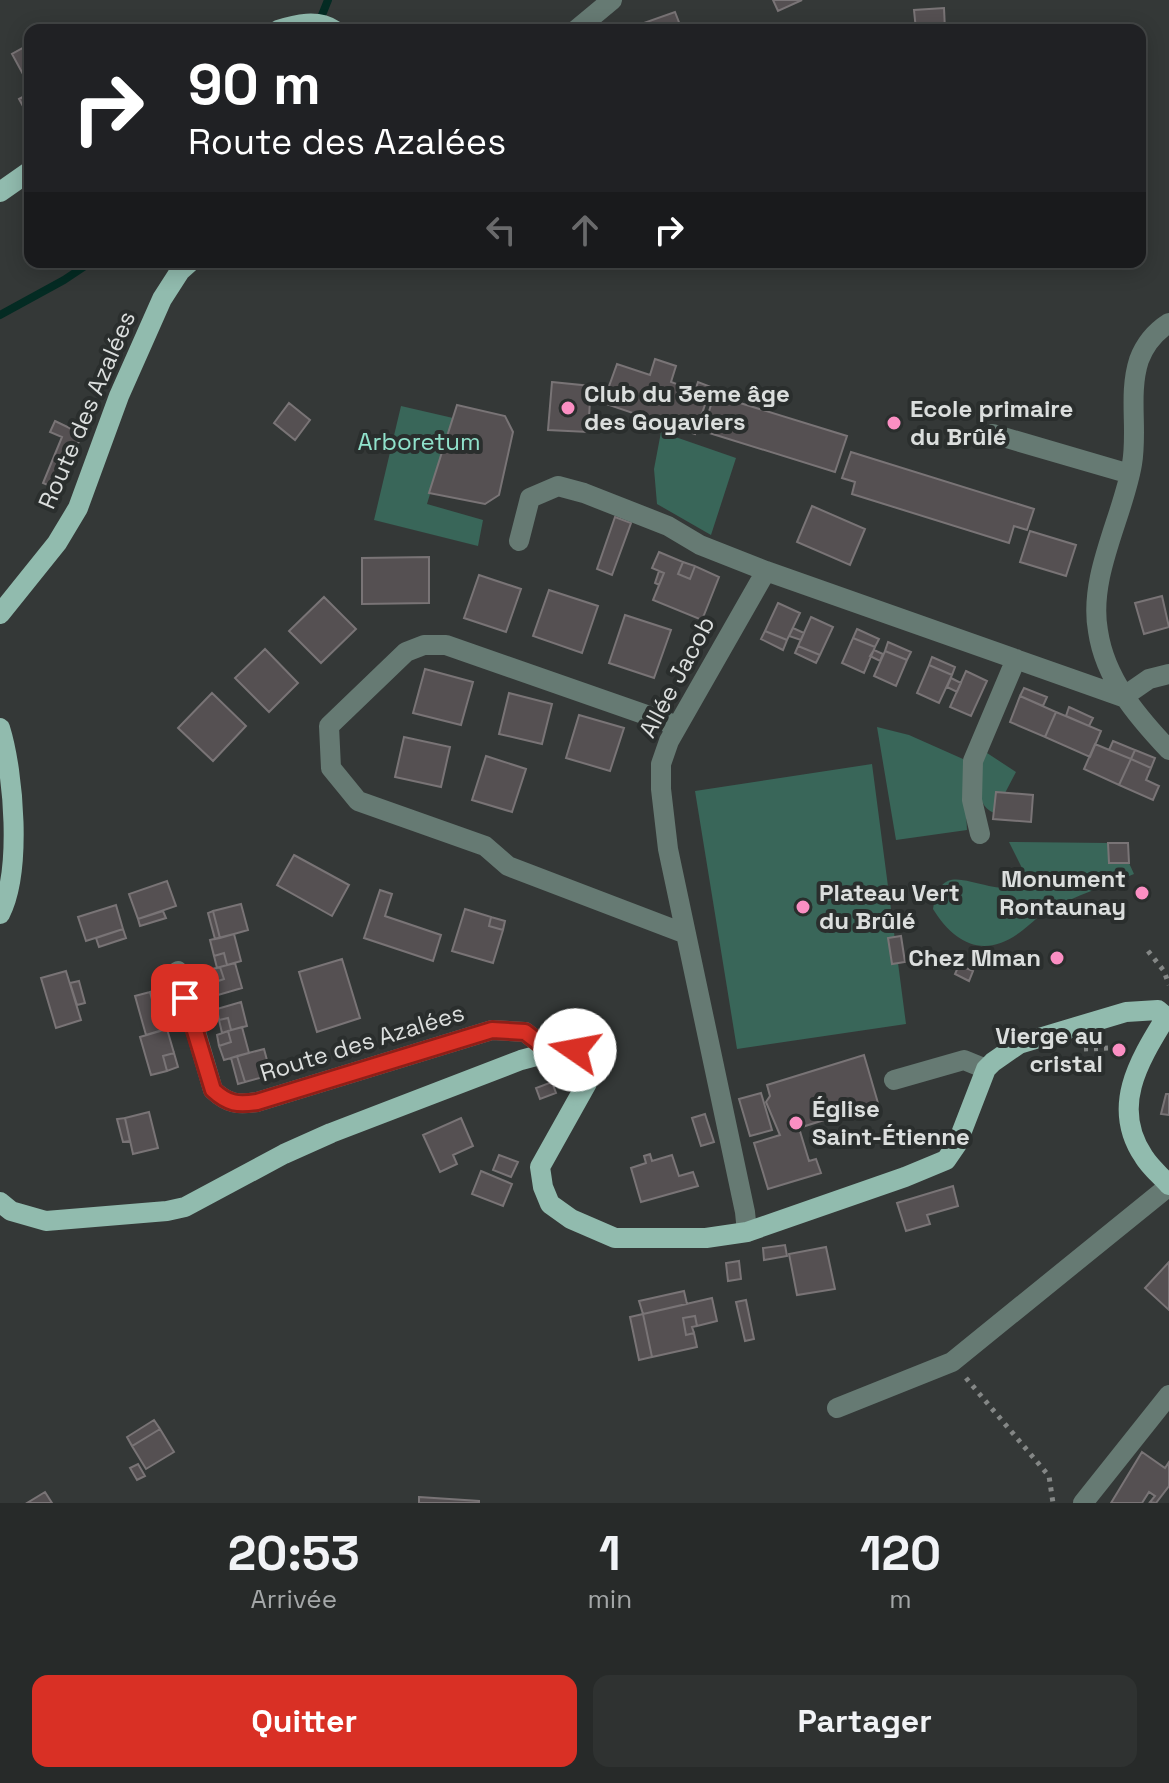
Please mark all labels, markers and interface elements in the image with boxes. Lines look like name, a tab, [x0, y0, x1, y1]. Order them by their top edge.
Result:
text: 90 m	[188, 49, 321, 120]
icon: right	[56, 56, 160, 160]
text: Route des Azalées	[188, 119, 506, 165]
icon: left	[479, 208, 523, 252]
icon: ahead	[563, 208, 607, 252]
icon: right	[647, 208, 691, 252]
street label: Route des Azalées	[31, 306, 142, 513]
place label: Club du 3eme âge des Goyaviers	[584, 378, 790, 437]
place label: Ecole primaire du Brûlé	[910, 393, 1073, 452]
marker: Club du 3eme âge des Goyaviers	[559, 399, 577, 417]
marker: Ecole primaire du Brûlé	[885, 414, 903, 432]
park label: Arboretum	[357, 426, 481, 457]
street label: Allée Jacob	[632, 611, 722, 743]
place label: Monument Rontaunay	[999, 863, 1126, 922]
place label: Plateau Vert du Brûlé	[819, 877, 960, 936]
marker: Monument Rontaunay	[1133, 884, 1151, 902]
marker: Plateau Vert du Brûlé	[794, 898, 812, 916]
place label: Chez Mman	[908, 942, 1041, 973]
marker: Chez Mman	[1048, 949, 1066, 967]
pin	[151, 964, 219, 1032]
icon: arrive	[163, 976, 207, 1020]
street label: Route des Azalées	[256, 997, 468, 1088]
position arrow	[533, 1008, 617, 1092]
place label: Vierge au cristal	[995, 1020, 1103, 1079]
marker: Vierge au cristal	[1110, 1041, 1128, 1059]
place label: Église Saint-Étienne	[812, 1093, 970, 1152]
marker: Église Saint-Étienne	[787, 1114, 805, 1132]
text: 20:53	[228, 1523, 360, 1584]
text: 1	[599, 1523, 621, 1584]
text: 120	[860, 1523, 941, 1584]
text: Arrivée	[250, 1582, 337, 1616]
text: min	[587, 1582, 632, 1616]
text: m	[889, 1582, 912, 1616]
button: Quitter	[32, 1675, 577, 1767]
button: Partager	[593, 1675, 1137, 1767]

